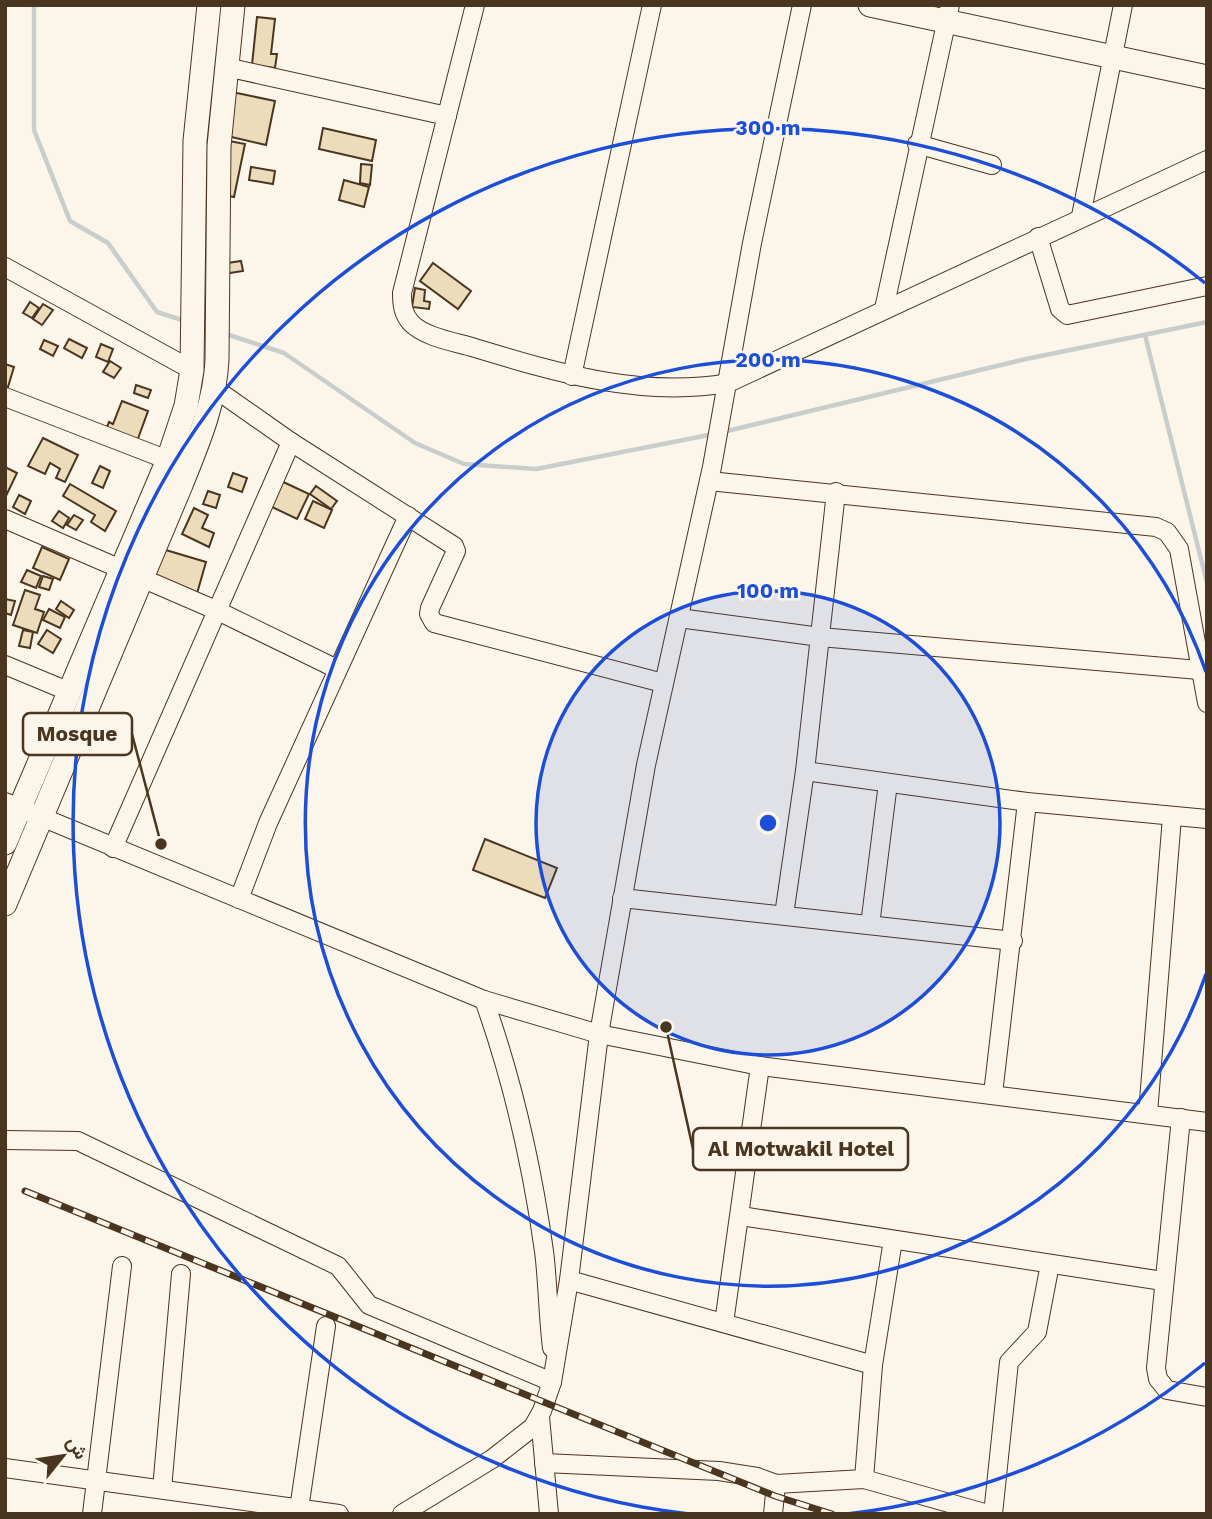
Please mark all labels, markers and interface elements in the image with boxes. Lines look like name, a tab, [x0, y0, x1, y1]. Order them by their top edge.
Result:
text: 300 m	[735, 115, 801, 140]
text: 200 m	[735, 347, 801, 372]
text: 100 m	[737, 578, 799, 603]
callout: Mosque	[23, 713, 132, 755]
text: Mosque	[36, 721, 118, 746]
centre of rings	[756, 811, 780, 835]
callout: Al Motwakil Hotel	[693, 1128, 908, 1170]
text: Al Motwakil Hotel	[708, 1136, 894, 1161]
north arrow	[28, 1421, 98, 1491]
text: ش	[62, 1432, 93, 1464]

